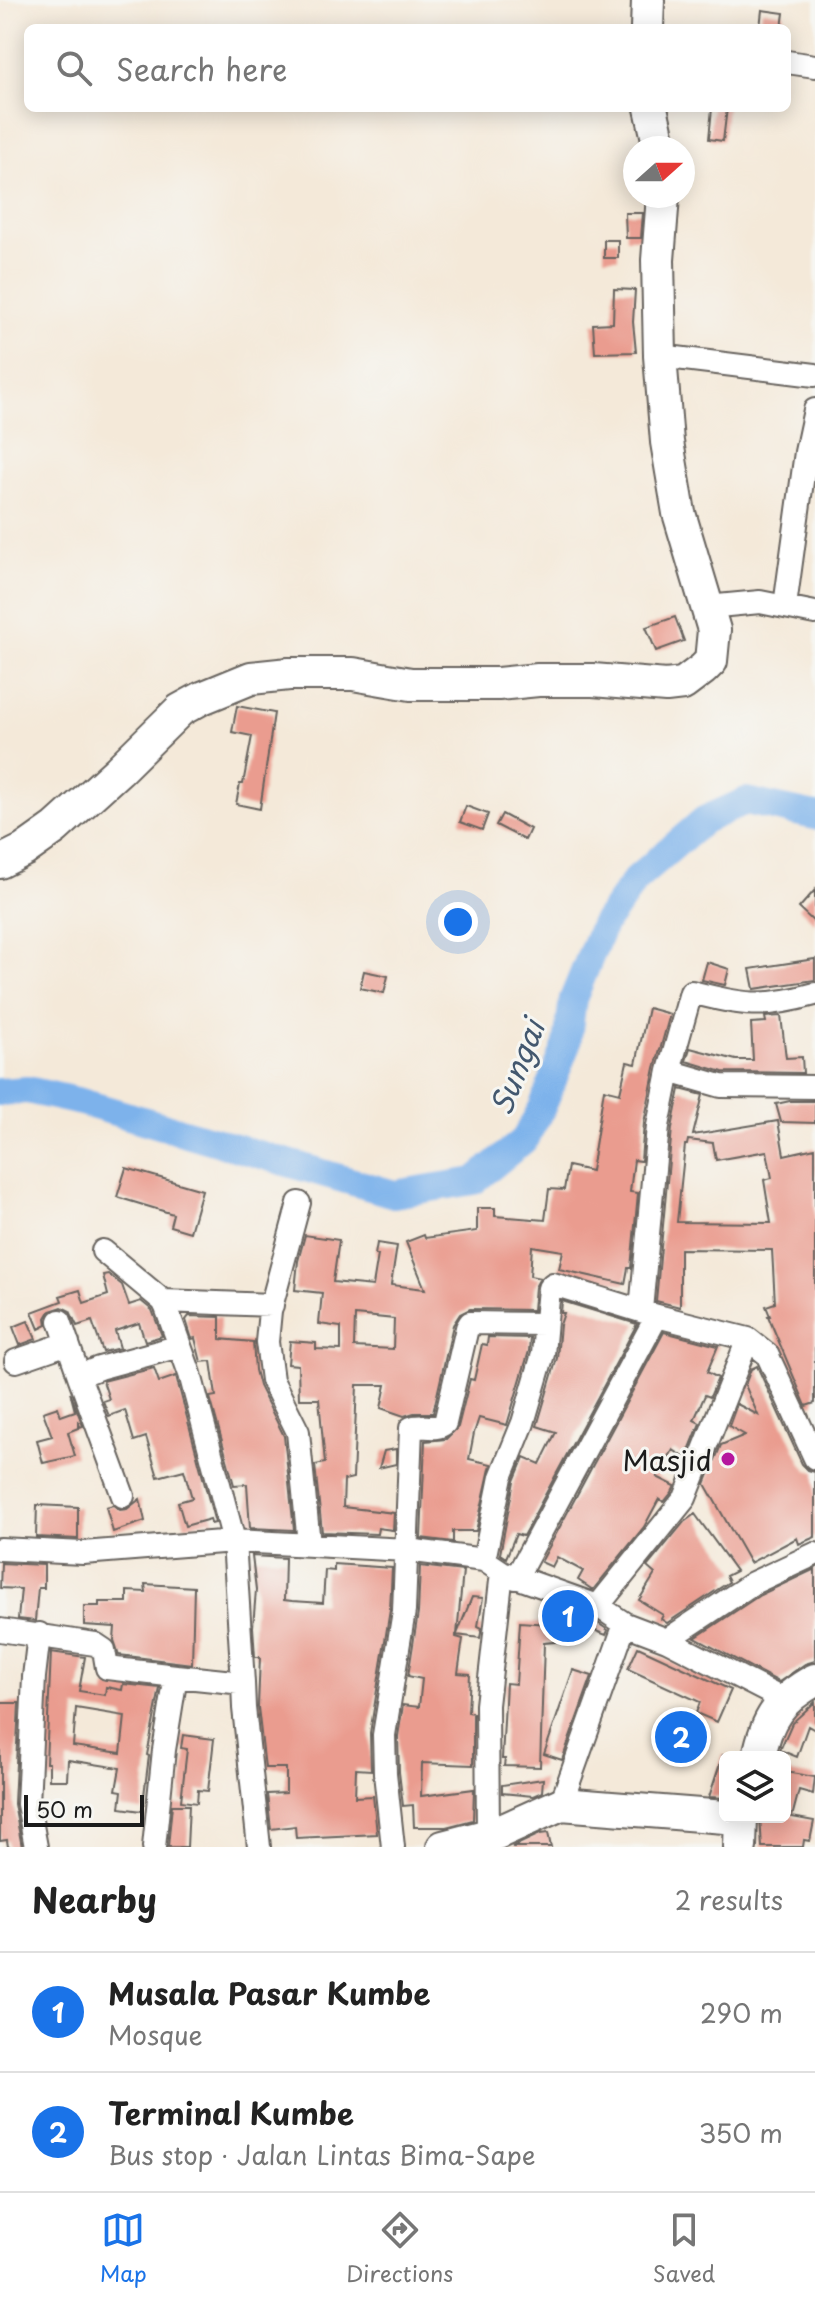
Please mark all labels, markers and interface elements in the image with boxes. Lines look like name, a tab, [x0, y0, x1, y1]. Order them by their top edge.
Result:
search box	[24, 24, 791, 112]
icon: search	[52, 46, 96, 90]
text: Search here	[116, 46, 288, 91]
north arrow	[623, 136, 695, 208]
your location	[438, 902, 478, 942]
water label: Sungai	[477, 1009, 556, 1121]
place label: Masjid	[623, 1438, 712, 1481]
marker: Masjid	[719, 1450, 737, 1468]
pin: 1	[542, 1586, 594, 1646]
pin: 2	[655, 1707, 707, 1767]
map controls	[719, 1751, 791, 1823]
button: layers	[719, 1751, 791, 1823]
scale bar	[24, 1791, 144, 1827]
text: 50 m	[36, 1792, 93, 1825]
text: Nearby	[32, 1873, 157, 1925]
text: 2 results	[675, 1880, 783, 1919]
text: Musala Pasar Kumbe	[108, 1970, 430, 2015]
text: 1	[52, 1993, 64, 2032]
text: 290 m	[700, 1993, 783, 2032]
text: Mosque	[108, 2015, 203, 2054]
text: Terminal Kumbe	[108, 2090, 354, 2135]
text: 2	[49, 2113, 67, 2152]
text: 350 m	[699, 2113, 783, 2152]
text: Bus stop · Jalan Lintas Bima-Sape	[108, 2135, 536, 2174]
tab: Map	[100, 2208, 147, 2289]
tab: Directions	[346, 2208, 453, 2289]
tab: Saved	[653, 2208, 715, 2289]

